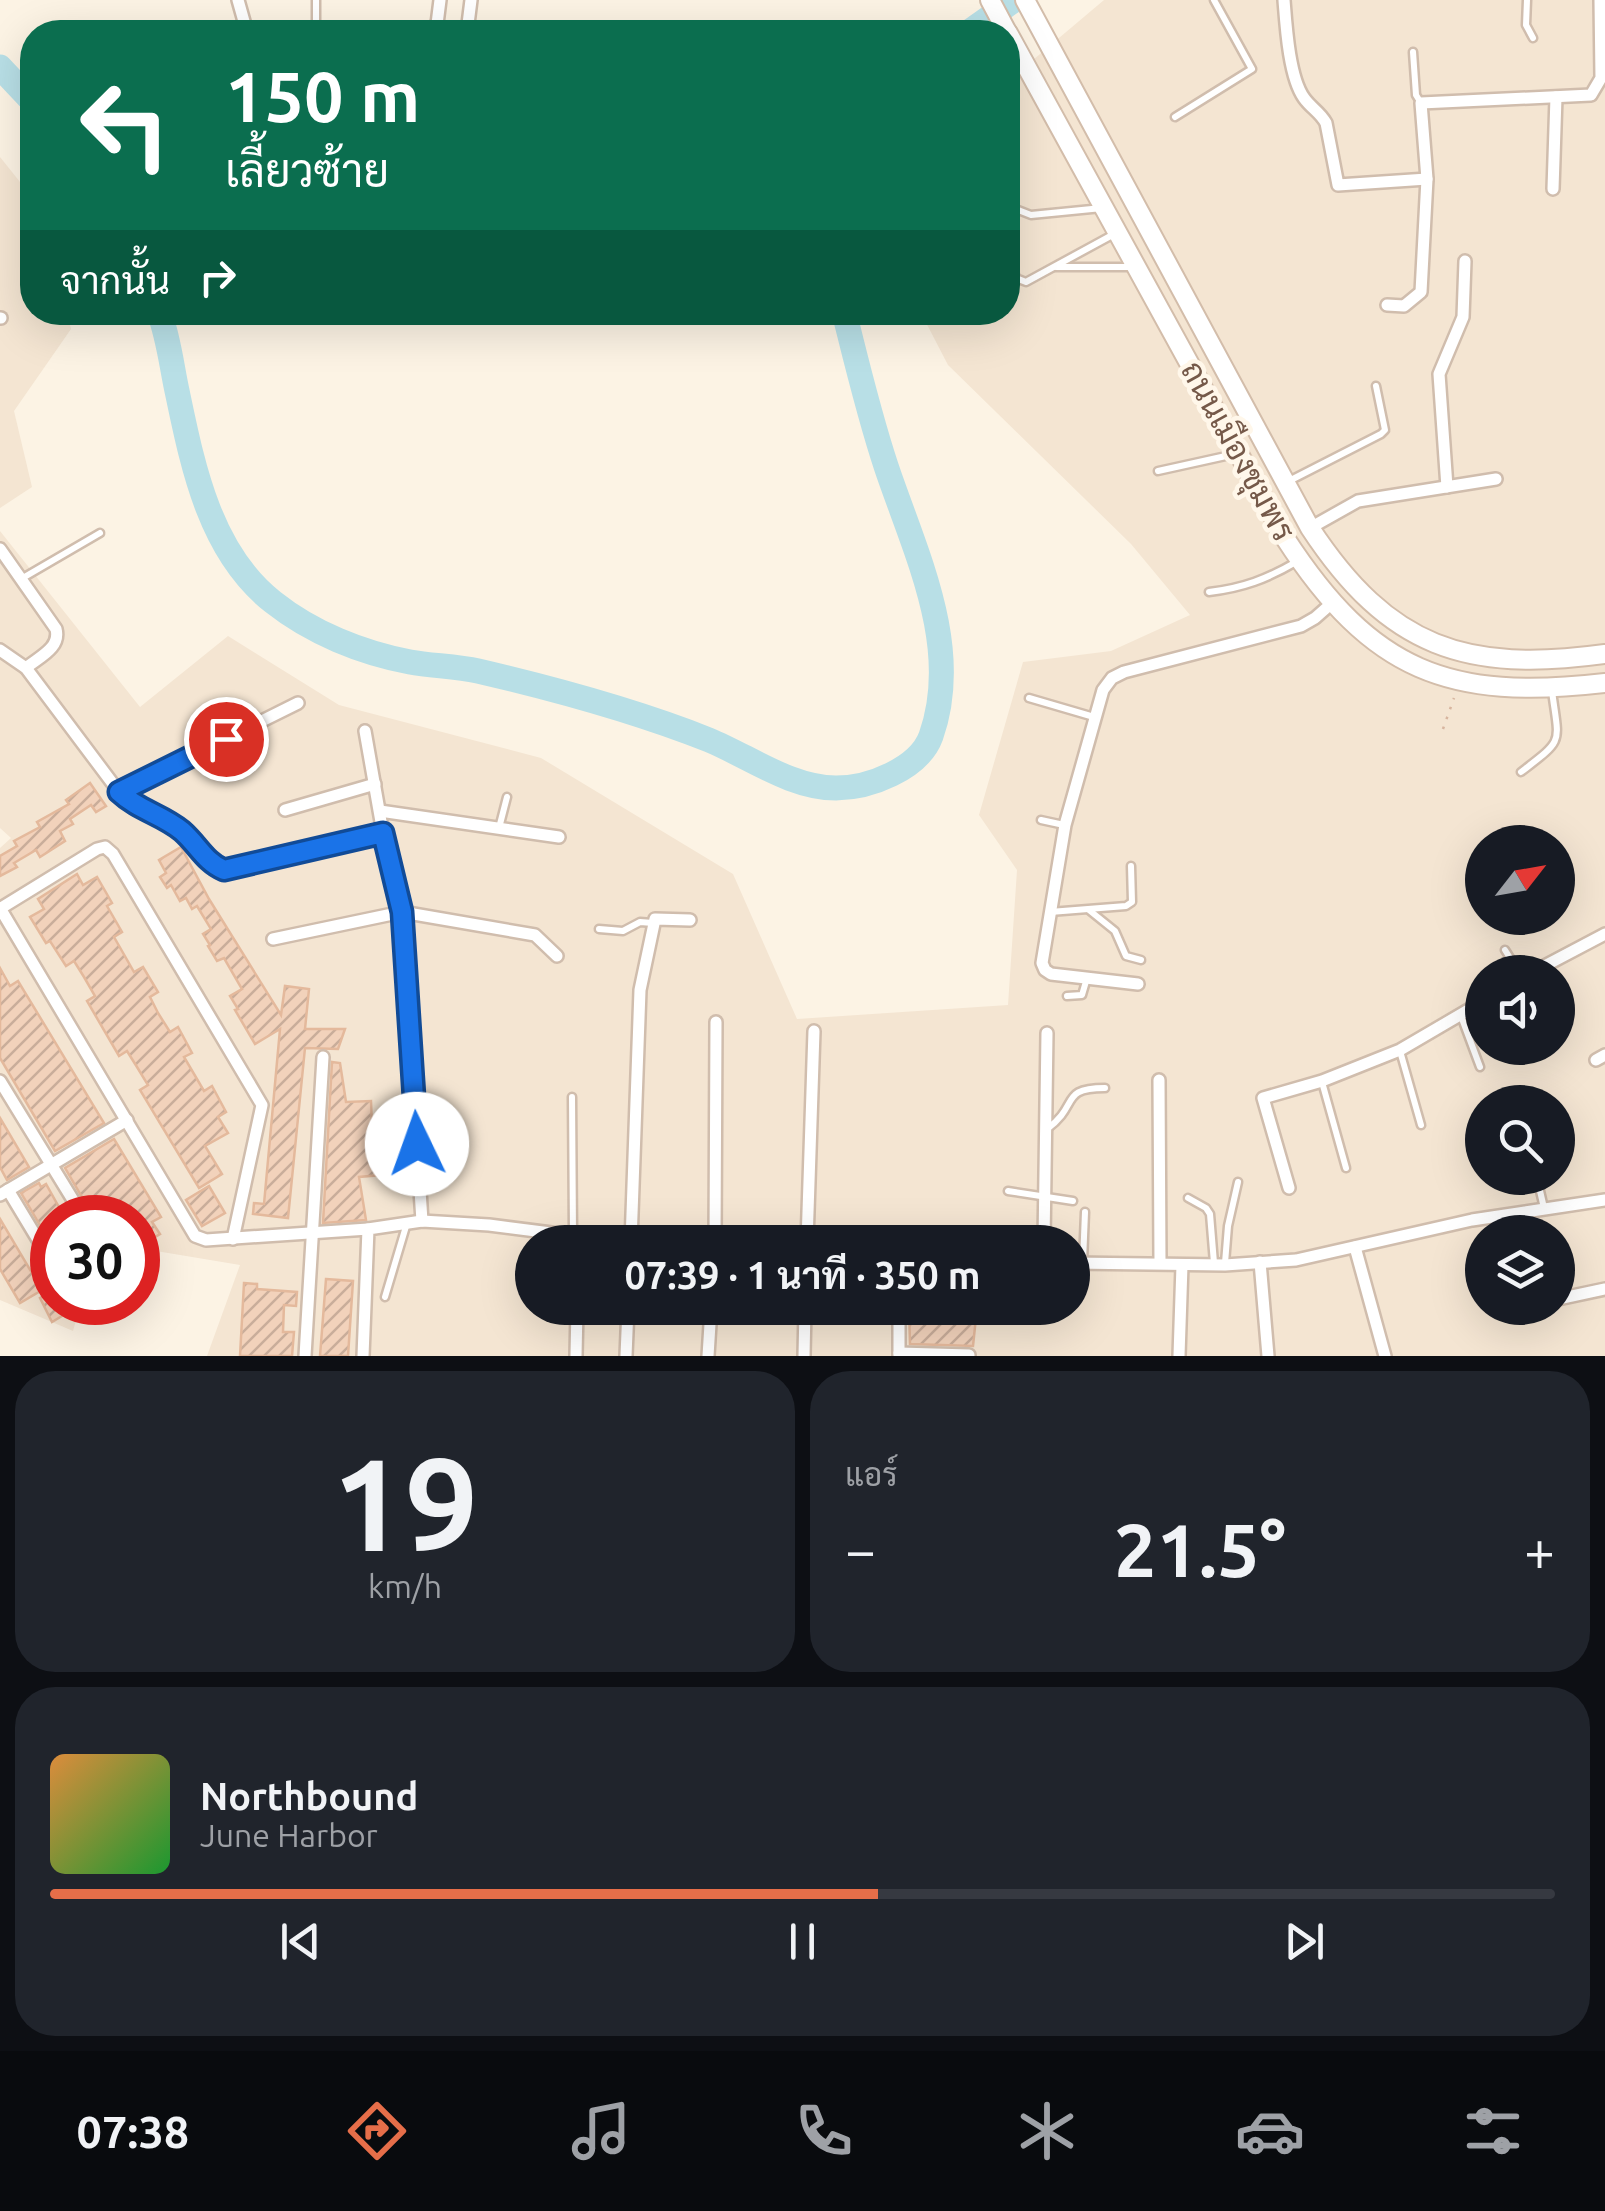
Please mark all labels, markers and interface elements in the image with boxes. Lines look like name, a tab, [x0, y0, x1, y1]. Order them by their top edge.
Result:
text: 150 m	[225, 57, 420, 135]
icon: left	[60, 60, 190, 190]
text: เลี้ยวซ้าย	[225, 145, 389, 196]
icon: right	[190, 250, 245, 305]
text: จากนั้น	[60, 259, 170, 301]
street label: ถนนเมืองชุมพร	[1170, 354, 1304, 549]
pin	[184, 697, 269, 782]
icon: arrive	[199, 712, 254, 767]
north arrow	[1465, 825, 1575, 935]
map controls	[1465, 825, 1575, 1325]
button: sound	[1465, 955, 1575, 1065]
button: search	[1465, 1085, 1575, 1195]
position arrow	[365, 1092, 469, 1196]
speed limit sign: 30	[30, 1195, 160, 1325]
button: layers	[1465, 1215, 1575, 1325]
text: 07:39 · 1 นาที · 350 m	[624, 1254, 981, 1296]
text: 19	[332, 1430, 478, 1576]
text: แอร์	[845, 1456, 898, 1492]
text: 21.5°	[1114, 1507, 1286, 1591]
text: −	[845, 1519, 876, 1580]
text: +	[1524, 1519, 1555, 1580]
text: km/h	[368, 1568, 442, 1604]
text: Northbound	[200, 1775, 418, 1817]
text: June Harbor	[200, 1817, 378, 1853]
icon: previous	[273, 1914, 328, 1969]
icon: pause	[775, 1914, 830, 1969]
icon: next	[1277, 1914, 1332, 1969]
icon: directions	[342, 2096, 412, 2166]
icon: music	[566, 2096, 636, 2166]
icon: phone	[789, 2096, 859, 2166]
icon: climate	[1012, 2096, 1082, 2166]
icon: car	[1235, 2096, 1305, 2166]
icon: filters	[1458, 2096, 1528, 2166]
text: 07:38	[77, 2106, 189, 2157]

